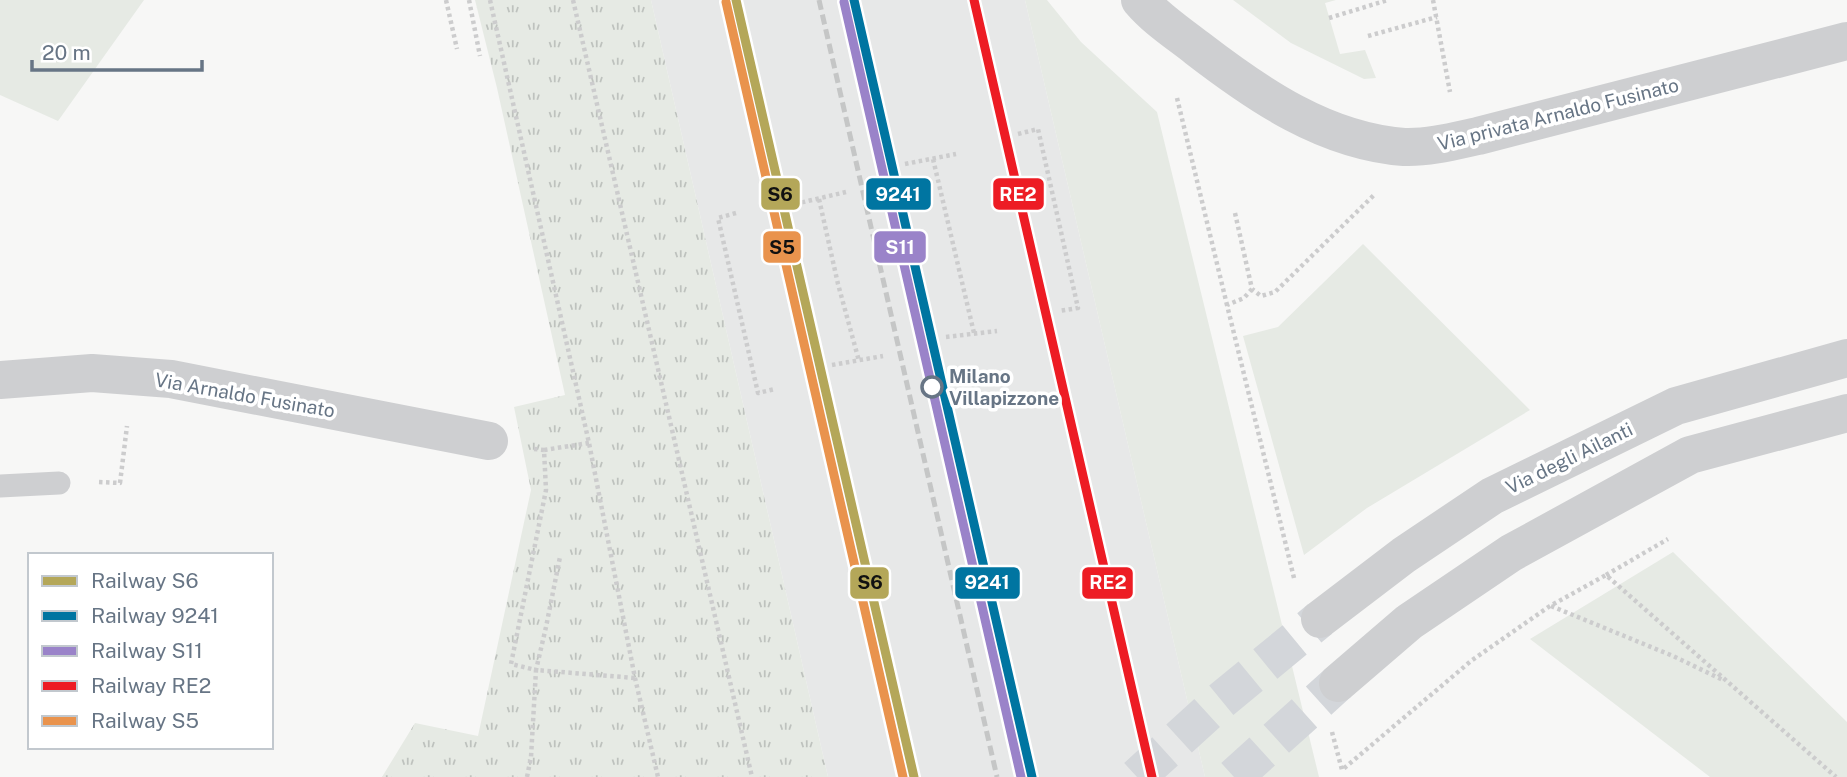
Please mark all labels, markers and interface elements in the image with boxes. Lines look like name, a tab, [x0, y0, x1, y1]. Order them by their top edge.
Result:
scale bar	[32, 28, 201, 72]
text: 20 m	[42, 40, 91, 65]
street label: Via privata Arnaldo Fusinato	[1435, 73, 1681, 155]
line badge: S6	[760, 177, 801, 211]
line badge: 9241	[865, 177, 932, 211]
line badge: RE2	[992, 177, 1045, 211]
text: S6	[767, 183, 793, 205]
text: 9241	[875, 183, 921, 205]
text: RE2	[999, 183, 1037, 205]
line badge: S5	[762, 230, 802, 264]
line badge: S11	[873, 230, 927, 264]
text: S5	[769, 236, 795, 258]
text: S11	[885, 236, 915, 258]
place label: Milano Villapizzone	[949, 365, 1059, 409]
street label: Via Arnaldo Fusinato	[153, 368, 337, 422]
marker: Milano Villapizzone	[921, 376, 943, 398]
street label: Via degli Ailanti	[1502, 418, 1636, 498]
legend	[28, 553, 273, 749]
line badge: S6	[849, 566, 890, 600]
line badge: 9241	[954, 566, 1021, 600]
line badge: RE2	[1081, 566, 1134, 600]
text: Railway S6	[91, 568, 199, 593]
text: S6	[857, 571, 883, 593]
text: 9241	[964, 571, 1010, 593]
text: RE2	[1089, 571, 1127, 593]
text: Railway 9241	[91, 603, 219, 628]
text: Railway S11	[91, 638, 203, 663]
text: Railway RE2	[91, 673, 211, 698]
text: Railway S5	[91, 708, 199, 733]

